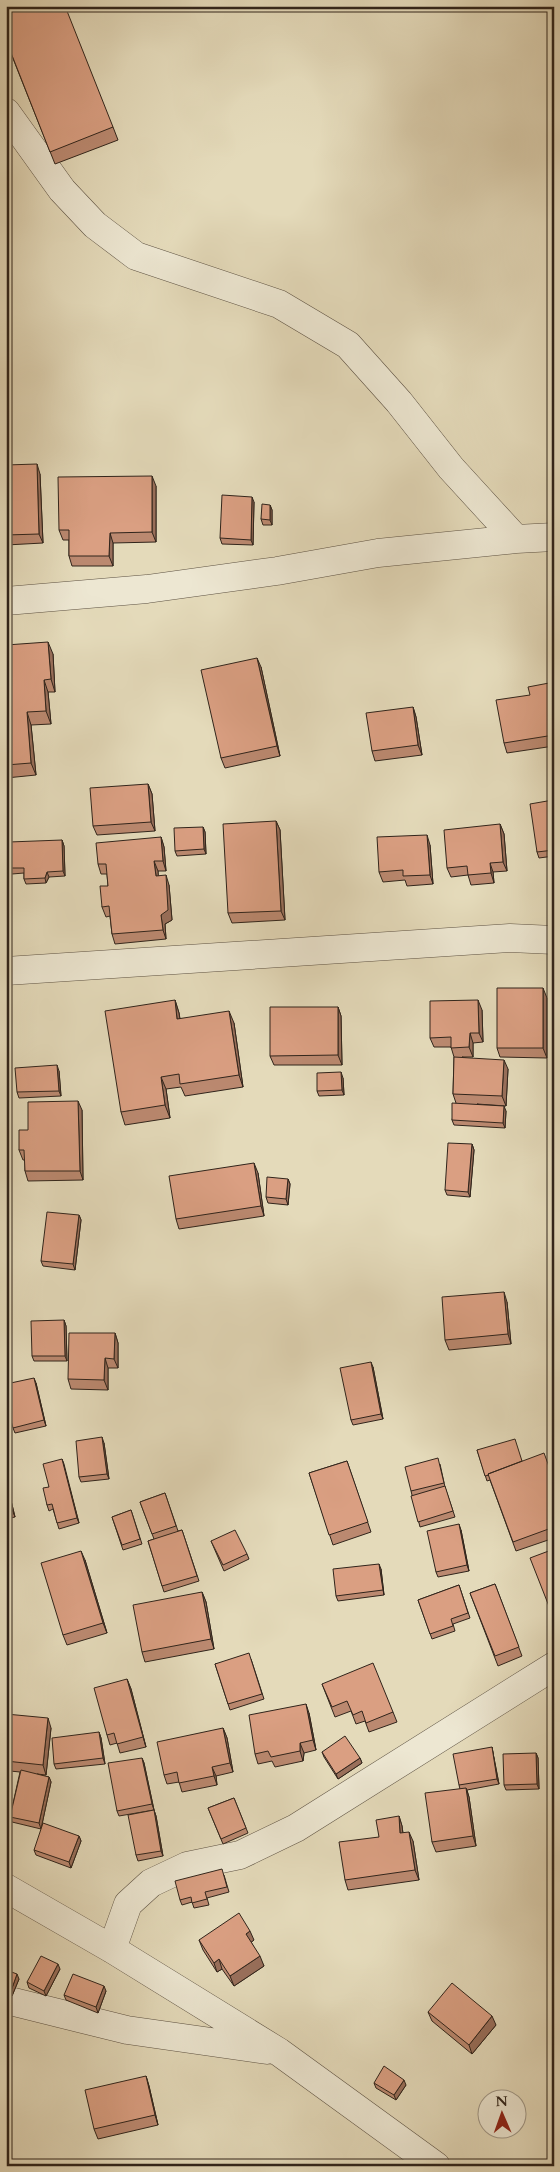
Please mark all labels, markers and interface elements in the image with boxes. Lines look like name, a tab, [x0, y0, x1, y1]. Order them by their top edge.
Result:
north arrow	[478, 2090, 528, 2140]
text: N	[495, 2092, 508, 2111]

